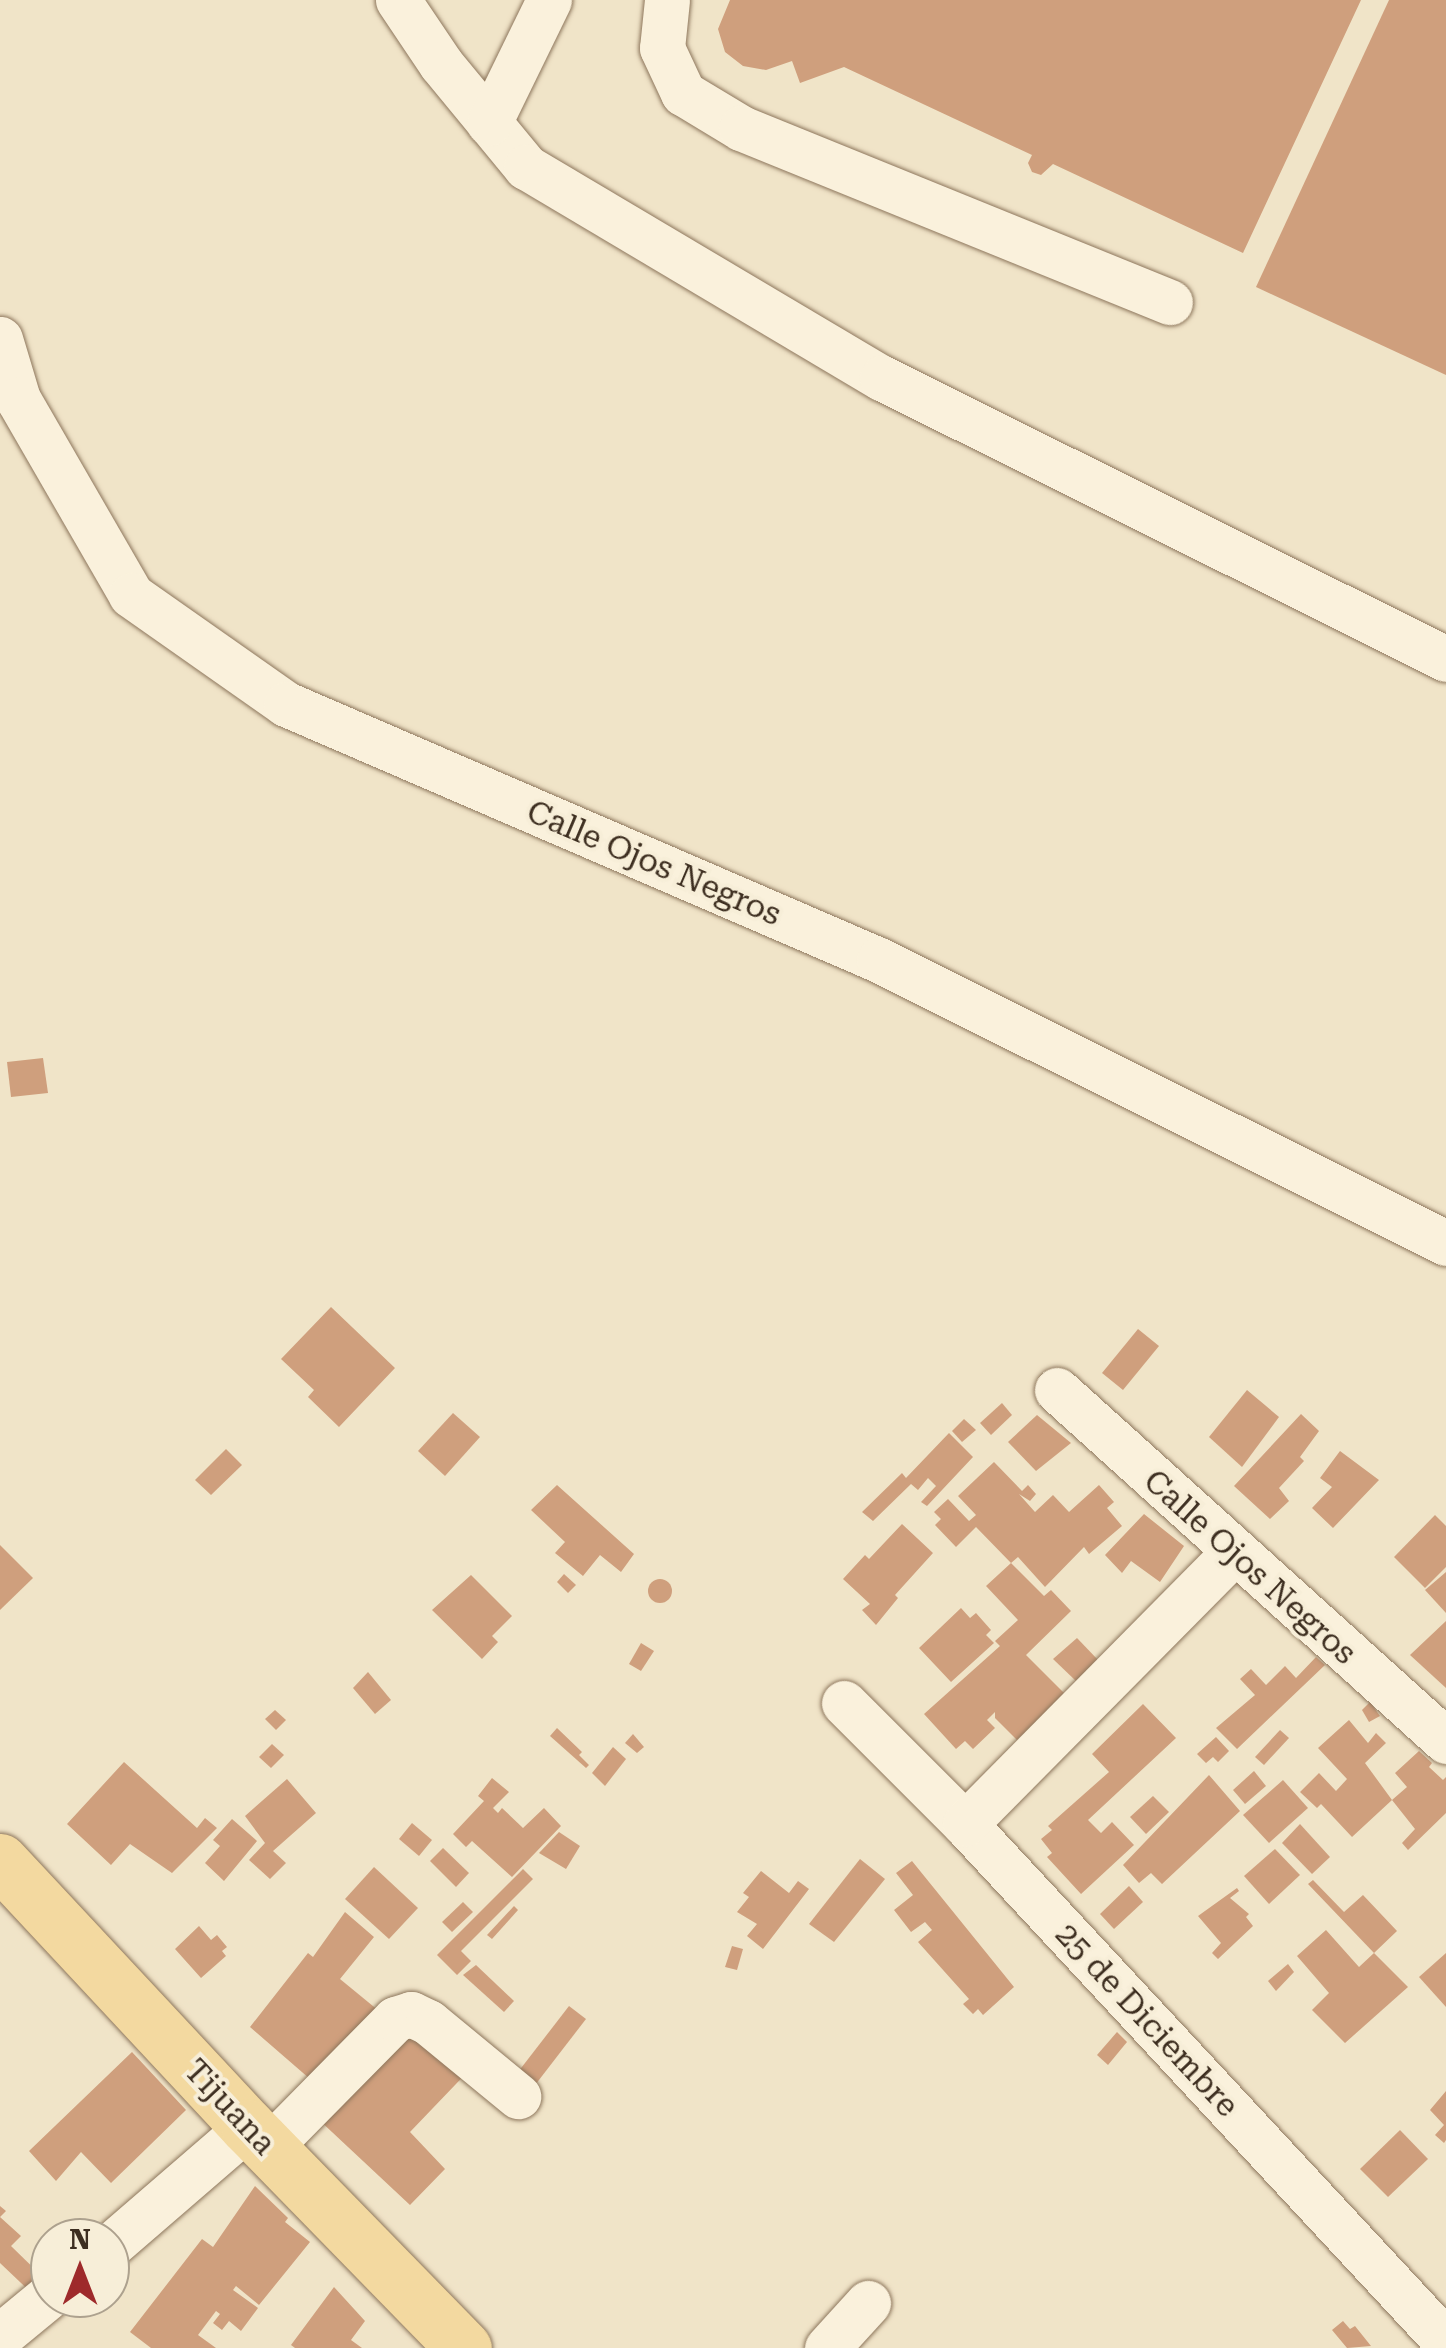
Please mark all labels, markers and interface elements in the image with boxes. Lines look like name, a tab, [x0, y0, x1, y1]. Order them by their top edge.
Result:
street label: Calle Ojos Negros	[521, 792, 787, 934]
street label: Calle Ojos Negros	[1136, 1462, 1364, 1672]
street label: 25 de Diciembre	[1048, 1915, 1246, 2125]
street label: Tijuana	[176, 2051, 284, 2163]
north arrow	[30, 2218, 130, 2318]
text: N	[69, 2223, 91, 2256]

